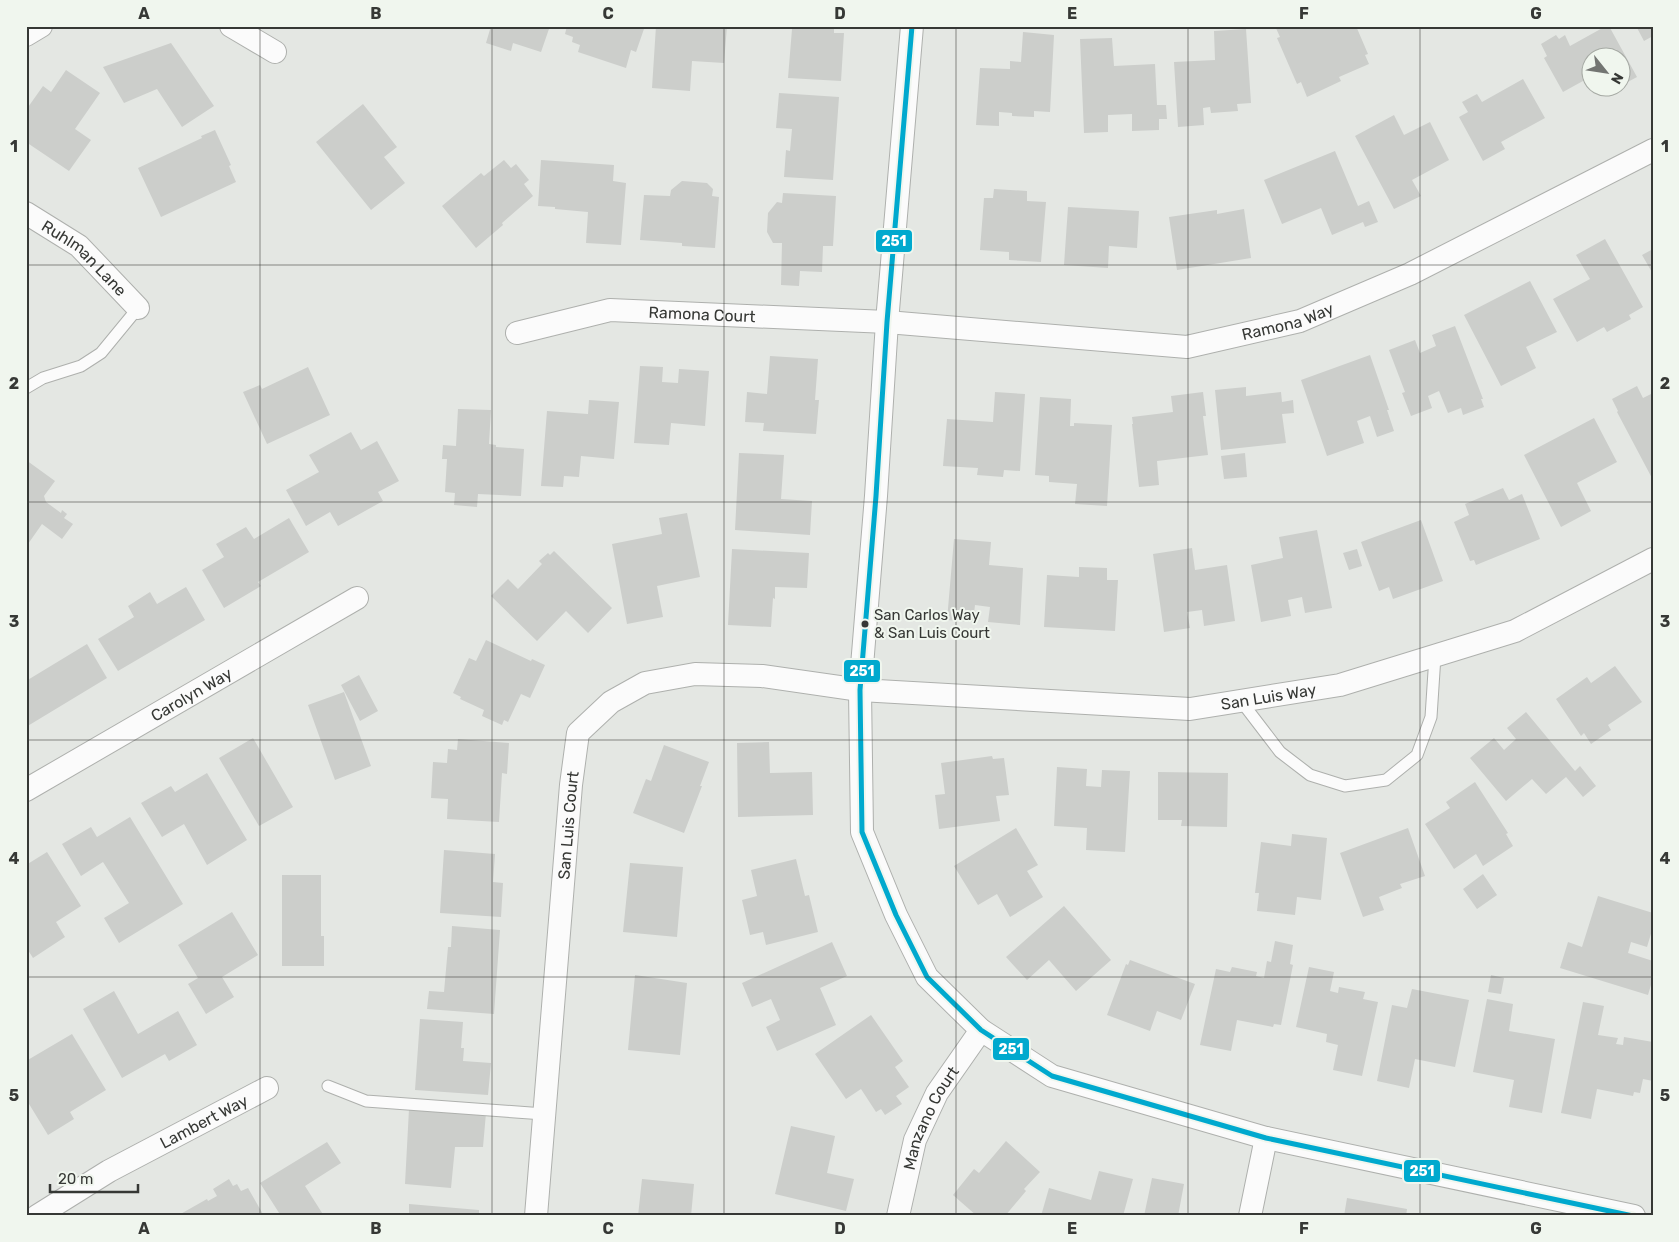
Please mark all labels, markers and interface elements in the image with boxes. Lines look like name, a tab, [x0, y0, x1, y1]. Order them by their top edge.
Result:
text: A	[138, 4, 150, 23]
text: B	[370, 4, 382, 23]
text: C	[602, 4, 614, 23]
text: D	[834, 4, 846, 23]
text: E	[1067, 4, 1077, 23]
text: F	[1299, 4, 1309, 23]
text: G	[1530, 4, 1542, 23]
north arrow	[1582, 48, 1632, 98]
text: N	[1607, 70, 1627, 87]
text: 1	[10, 137, 18, 156]
text: 1	[1661, 137, 1669, 156]
street label: Ruhlman Lane	[38, 216, 131, 300]
line badge: 251	[875, 229, 913, 253]
text: 251	[881, 233, 907, 250]
street label: Ramona Way	[1240, 298, 1336, 344]
street label: Ramona Court	[648, 302, 756, 326]
text: 2	[9, 374, 19, 393]
text: 2	[1660, 374, 1670, 393]
place label: San Carlos Way & San Luis Court	[874, 606, 990, 642]
text: 3	[9, 612, 19, 631]
text: 3	[1660, 612, 1670, 631]
marker: San Carlos Way & San Luis Court	[860, 619, 870, 629]
line badge: 251	[843, 659, 881, 683]
street label: Carolyn Way	[147, 663, 235, 725]
text: 251	[849, 663, 875, 680]
street label: San Luis Way	[1219, 679, 1318, 713]
street label: San Luis Court	[554, 770, 582, 880]
text: 4	[9, 849, 20, 868]
text: 4	[1660, 849, 1671, 868]
line badge: 251	[992, 1037, 1030, 1061]
text: 251	[998, 1041, 1024, 1058]
street label: Manzano Court	[899, 1062, 962, 1172]
text: 5	[9, 1086, 19, 1105]
text: 5	[1660, 1086, 1670, 1105]
street label: Lambert Way	[157, 1090, 251, 1152]
line badge: 251	[1403, 1159, 1441, 1183]
scale bar	[50, 1162, 138, 1194]
text: 251	[1409, 1163, 1435, 1180]
text: 20 m	[58, 1170, 93, 1188]
text: A	[138, 1219, 150, 1238]
text: B	[370, 1219, 382, 1238]
text: C	[602, 1219, 614, 1238]
text: D	[834, 1219, 846, 1238]
text: E	[1067, 1219, 1077, 1238]
text: F	[1299, 1219, 1309, 1238]
text: G	[1530, 1219, 1542, 1238]

